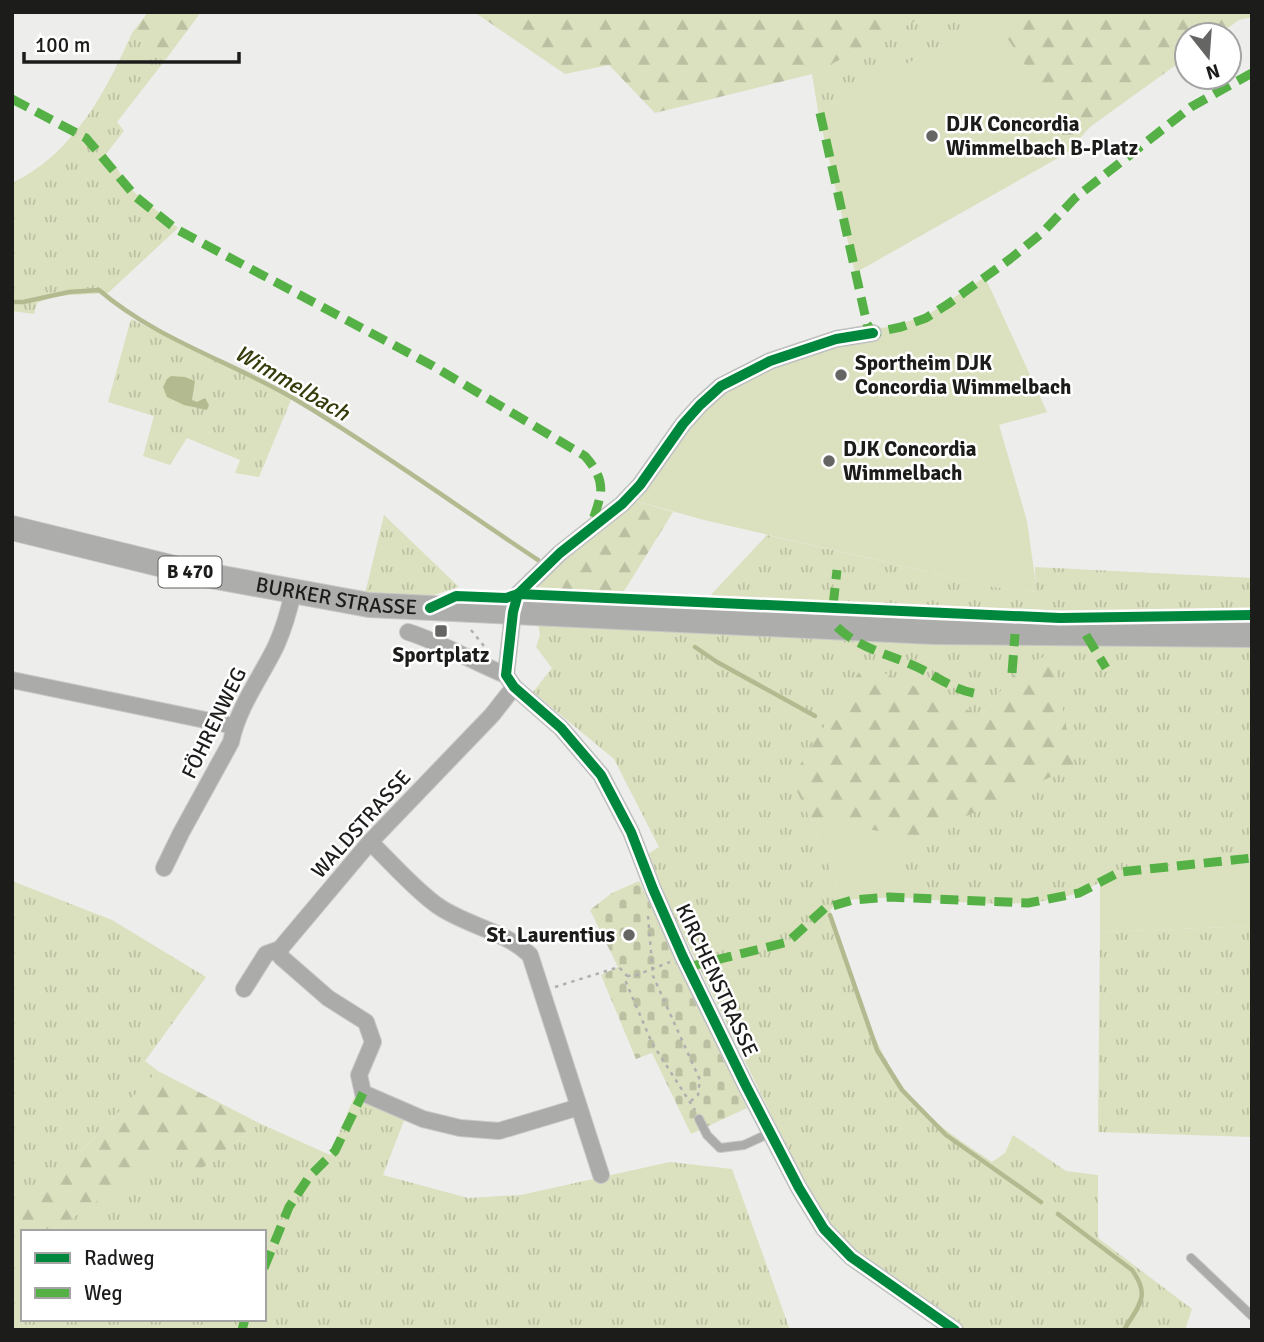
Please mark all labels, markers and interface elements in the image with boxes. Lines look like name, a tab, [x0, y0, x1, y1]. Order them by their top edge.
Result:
scale bar	[24, 21, 240, 65]
north arrow	[1173, 21, 1243, 91]
text: 100 m	[35, 32, 90, 58]
text: N	[1203, 58, 1223, 85]
place label: DJK Concordia Wimmelbach B-Platz	[946, 111, 1138, 161]
marker: DJK Concordia Wimmelbach B-Platz	[924, 128, 940, 144]
water label: Wimmelbach	[229, 338, 356, 428]
place label: Sportheim DJK Concordia Wimmelbach	[855, 350, 1071, 400]
marker: Sportheim DJK Concordia Wimmelbach	[833, 367, 849, 383]
place label: DJK Concordia Wimmelbach	[843, 436, 977, 486]
marker: DJK Concordia Wimmelbach	[821, 453, 837, 469]
road number: B 470	[158, 556, 222, 587]
street label: BURKER STRASSE	[254, 571, 418, 620]
marker: Sportplatz	[433, 623, 449, 639]
place label: Sportplatz	[392, 642, 490, 668]
street label: FÖHRENWEG	[176, 663, 252, 783]
street label: WALDSTRASSE	[306, 765, 416, 883]
street label: KIRCHENSTRASSE	[670, 899, 764, 1061]
place label: St. Laurentius	[487, 922, 615, 948]
marker: St. Laurentius	[621, 927, 637, 943]
legend	[21, 1230, 266, 1321]
text: Radweg	[84, 1245, 155, 1271]
text: Weg	[84, 1280, 123, 1306]

